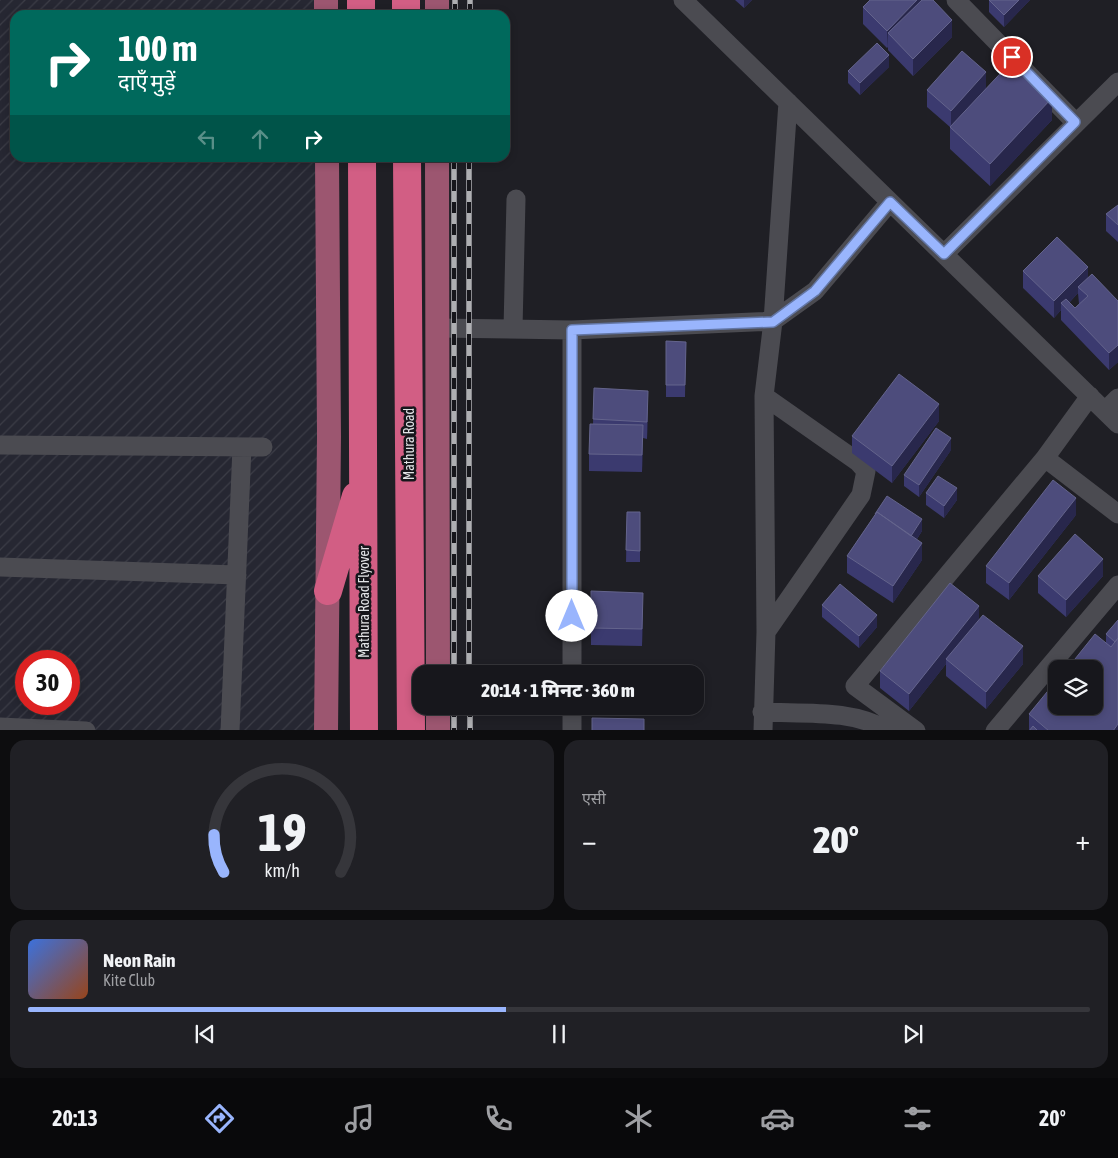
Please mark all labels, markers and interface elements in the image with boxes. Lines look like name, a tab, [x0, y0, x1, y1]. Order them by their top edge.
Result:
text: 100 m	[118, 28, 197, 68]
icon: right	[35, 30, 100, 95]
pin	[991, 36, 1033, 78]
icon: arrive	[998, 43, 1026, 71]
text: दाएँ मुड़ें	[118, 69, 176, 95]
icon: left	[193, 125, 221, 153]
icon: ahead	[246, 125, 274, 153]
icon: right	[299, 125, 327, 153]
street label: Mathura Road	[401, 408, 417, 480]
street label: Mathura Road Flyover	[356, 545, 372, 658]
position arrow	[545, 589, 597, 641]
speed limit sign: 30	[15, 650, 80, 715]
map controls	[1048, 660, 1103, 715]
button: layers	[1048, 660, 1103, 715]
text: 20:14 · 1 मिनट · 360 m	[481, 679, 635, 701]
text: एसी	[582, 789, 606, 807]
text: 19	[258, 802, 306, 862]
text: 20°	[813, 818, 859, 861]
text: −	[582, 824, 597, 856]
text: +	[1075, 824, 1090, 856]
text: km/h	[264, 860, 300, 881]
text: Neon Rain	[103, 949, 175, 971]
text: Kite Club	[103, 971, 155, 989]
icon: previous	[191, 1020, 219, 1048]
icon: pause	[545, 1020, 573, 1048]
icon: next	[899, 1020, 927, 1048]
icon: directions	[202, 1101, 237, 1136]
icon: music	[342, 1101, 377, 1136]
icon: phone	[481, 1101, 516, 1136]
icon: climate	[621, 1101, 656, 1136]
icon: car	[760, 1101, 795, 1136]
icon: filters	[900, 1101, 935, 1136]
text: 20:13	[52, 1105, 98, 1131]
text: 20°	[1039, 1105, 1066, 1131]

